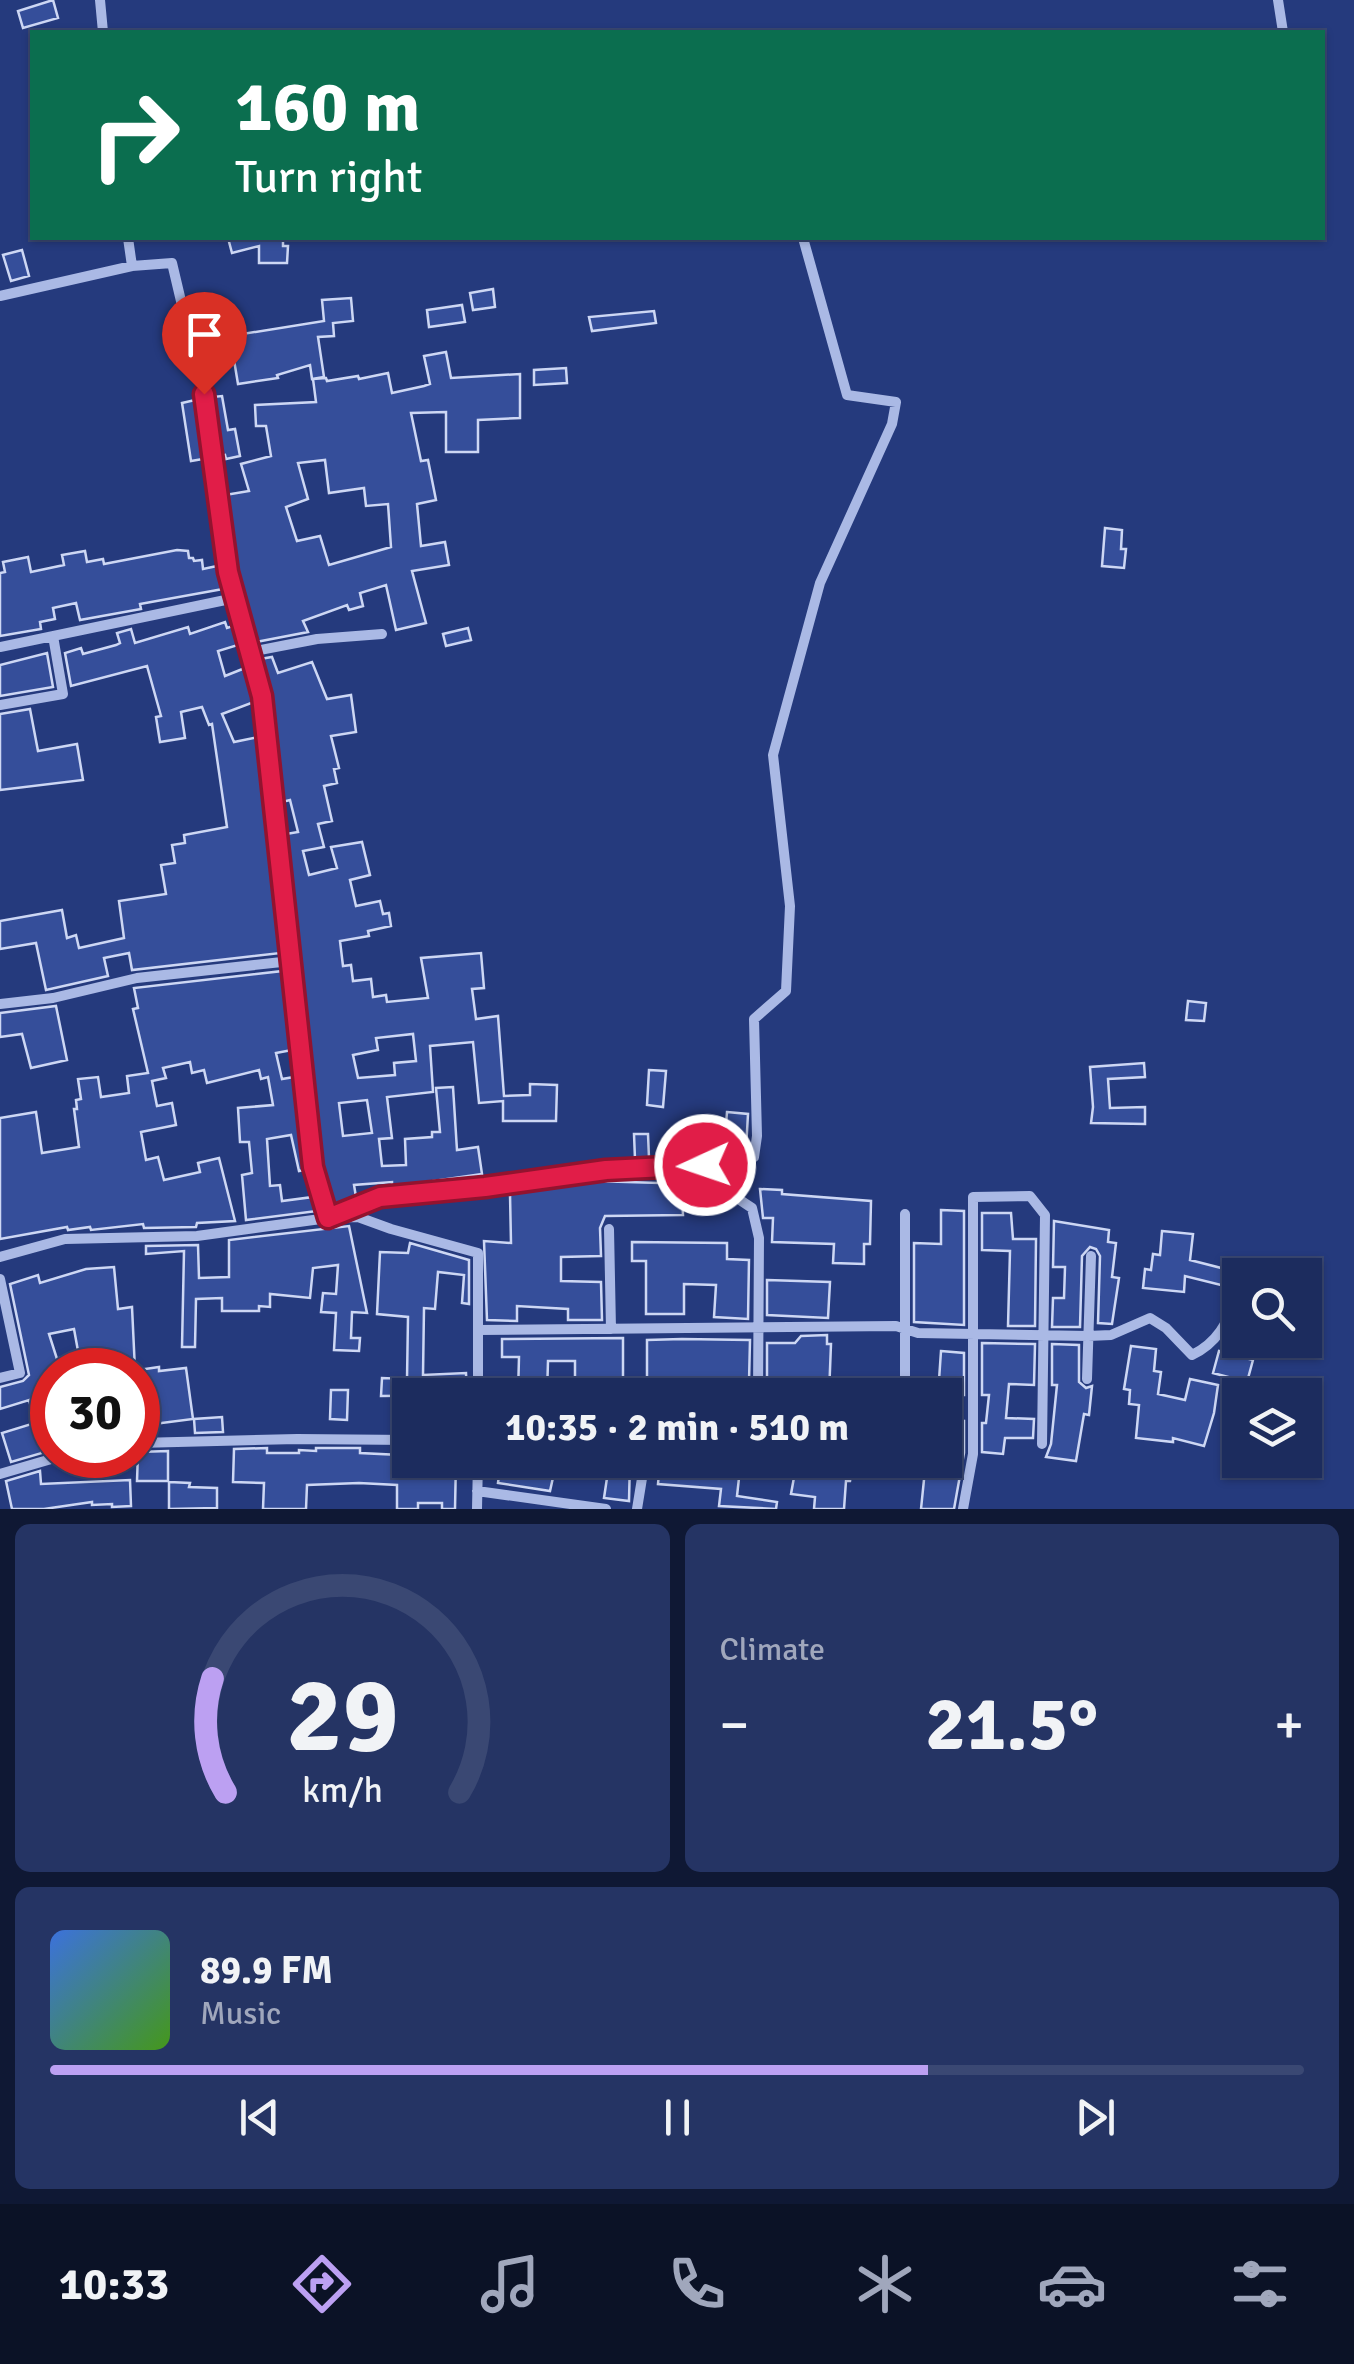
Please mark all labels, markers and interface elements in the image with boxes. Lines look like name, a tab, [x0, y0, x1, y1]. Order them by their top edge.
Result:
text: 160 m	[235, 64, 420, 150]
icon: right	[70, 70, 200, 200]
text: Turn right	[235, 150, 423, 205]
pin	[162, 292, 247, 395]
icon: arrive	[177, 307, 232, 362]
position arrow	[653, 1113, 757, 1217]
map controls	[1222, 1258, 1322, 1478]
button: search	[1222, 1258, 1322, 1358]
speed limit sign: 30	[30, 1348, 160, 1478]
button: layers	[1222, 1378, 1322, 1478]
text: 10:35 · 2 min · 510 m	[505, 1404, 849, 1451]
text: Climate	[720, 1630, 825, 1669]
text: 29	[286, 1652, 398, 1780]
text: 21.5°	[925, 1678, 1098, 1771]
text: −	[720, 1691, 749, 1759]
text: +	[1274, 1691, 1304, 1759]
text: km/h	[302, 1768, 383, 1812]
text: 89.9 FM	[200, 1947, 333, 1994]
text: Music	[200, 1994, 281, 2033]
icon: previous	[232, 2090, 287, 2145]
icon: pause	[650, 2090, 705, 2145]
icon: next	[1068, 2090, 1123, 2145]
icon: directions	[287, 2249, 357, 2319]
icon: music	[475, 2249, 545, 2319]
icon: phone	[662, 2249, 732, 2319]
icon: climate	[850, 2249, 920, 2319]
icon: car	[1037, 2249, 1107, 2319]
icon: filters	[1225, 2249, 1295, 2319]
text: 10:33	[59, 2257, 169, 2312]

